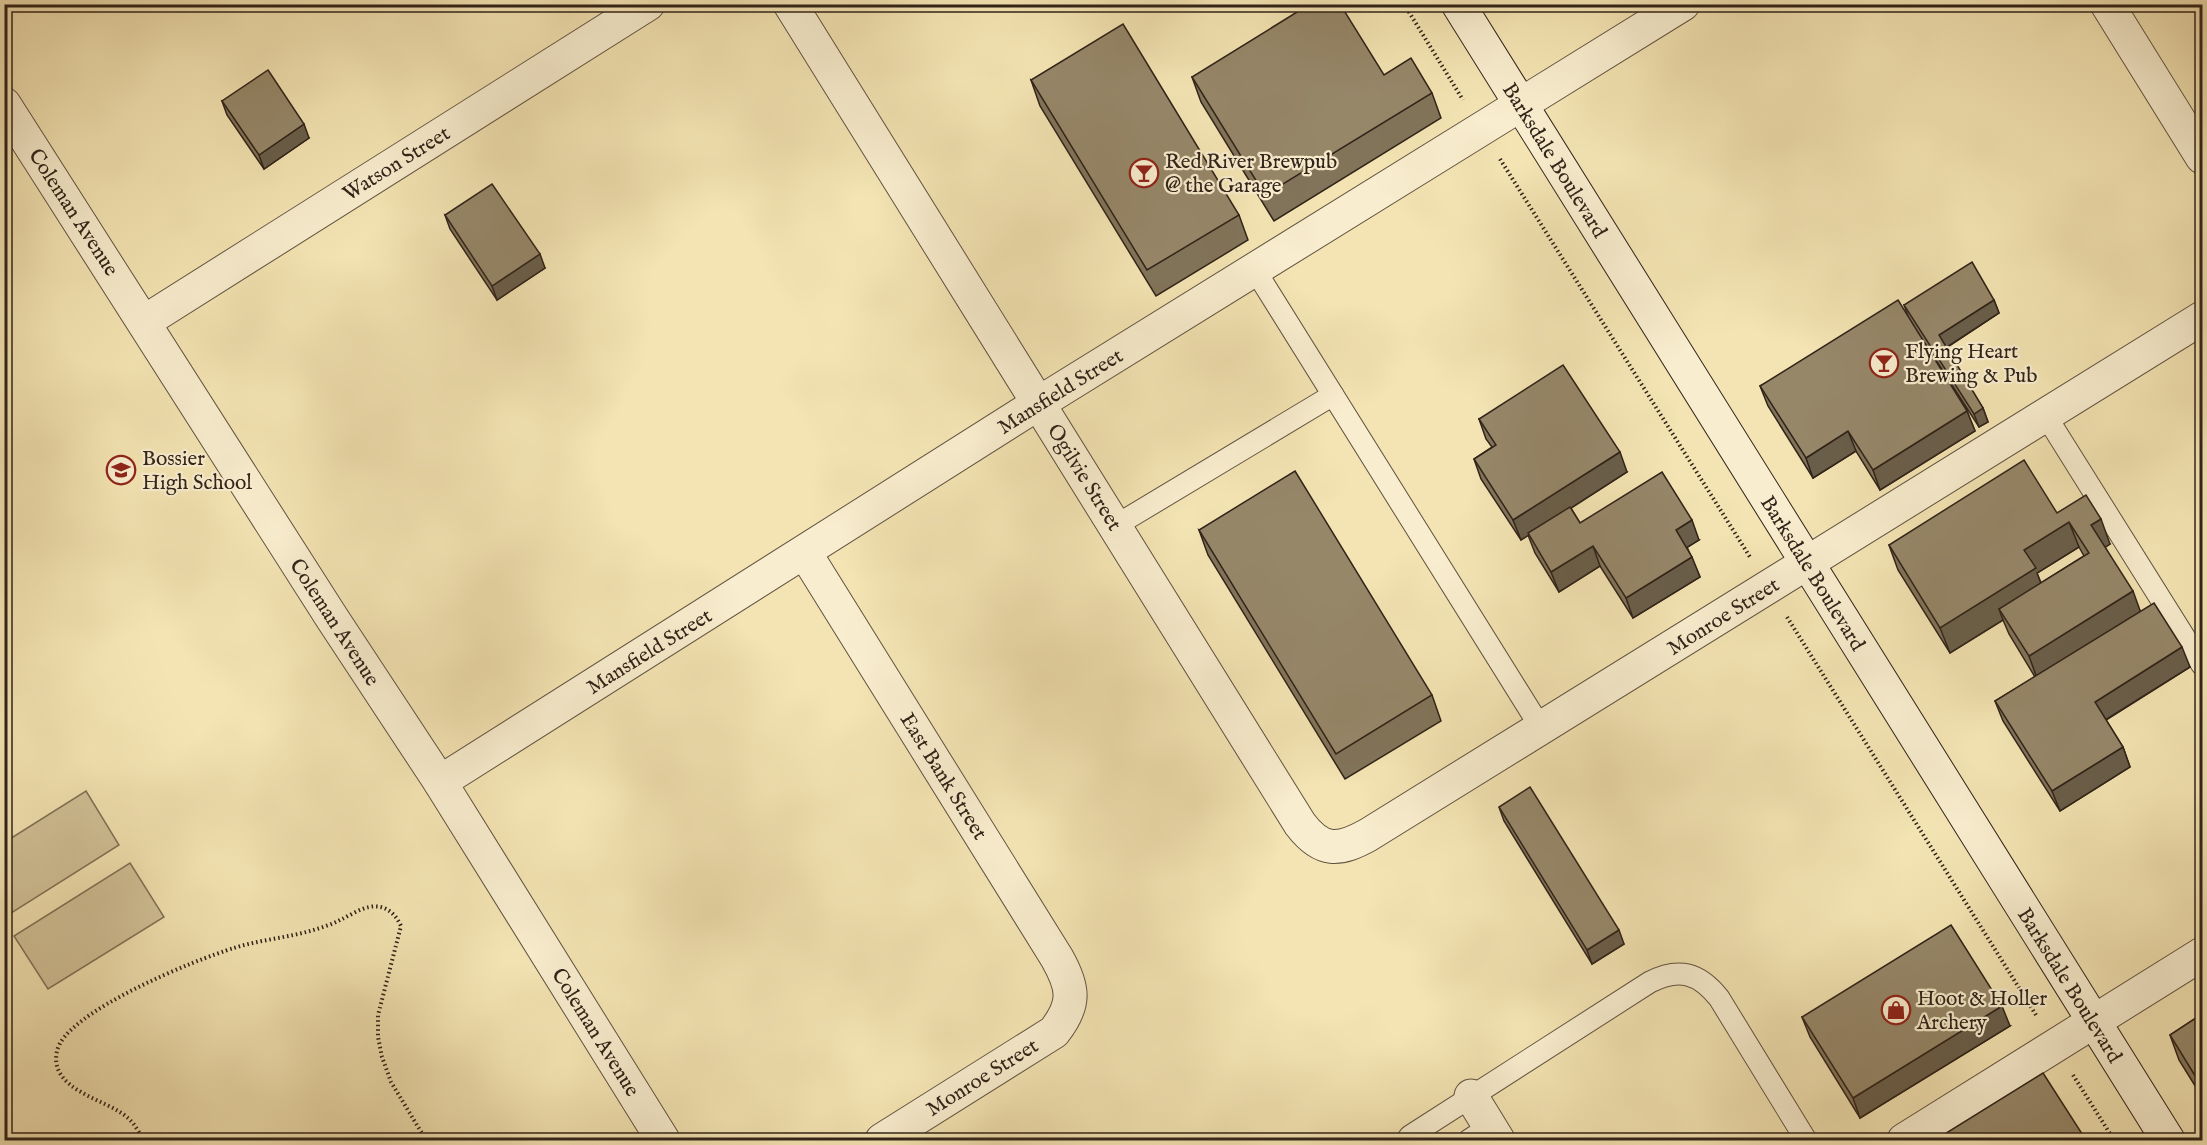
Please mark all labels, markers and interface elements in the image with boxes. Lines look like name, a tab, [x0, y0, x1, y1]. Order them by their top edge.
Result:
street label: Barksdale Boulevard	[1495, 78, 1613, 244]
street label: Watson Street	[338, 121, 456, 208]
street label: Coleman Avenue	[21, 144, 124, 282]
place label: Red River Brewpub @ the Garage	[1165, 149, 1337, 200]
bar icon: Red River Brewpub @ the Garage	[1128, 157, 1160, 189]
place label: Flying Heart Brewing & Pub	[1905, 339, 2037, 390]
street label: Mansfield Street	[993, 343, 1129, 442]
bar icon: Flying Heart Brewing & Pub	[1868, 347, 1900, 379]
street label: Ogilvie Street	[1040, 419, 1127, 536]
place label: Bossier High School	[142, 446, 252, 497]
school or university icon: Bossier High School	[105, 454, 137, 486]
street label: Barksdale Boulevard	[1753, 491, 1871, 657]
street label: Coleman Avenue	[282, 554, 385, 692]
street label: Monroe Street	[1663, 572, 1785, 662]
street label: Mansfield Street	[582, 603, 718, 702]
street label: East Bank Street	[893, 708, 993, 845]
street label: Barksdale Boulevard	[2010, 903, 2128, 1069]
street label: Coleman Avenue	[544, 963, 645, 1102]
place label: Hoot & Holler Archery	[1916, 986, 2047, 1037]
shop icon: Hoot & Holler Archery	[1880, 994, 1912, 1026]
street label: Monroe Street	[922, 1033, 1044, 1123]

